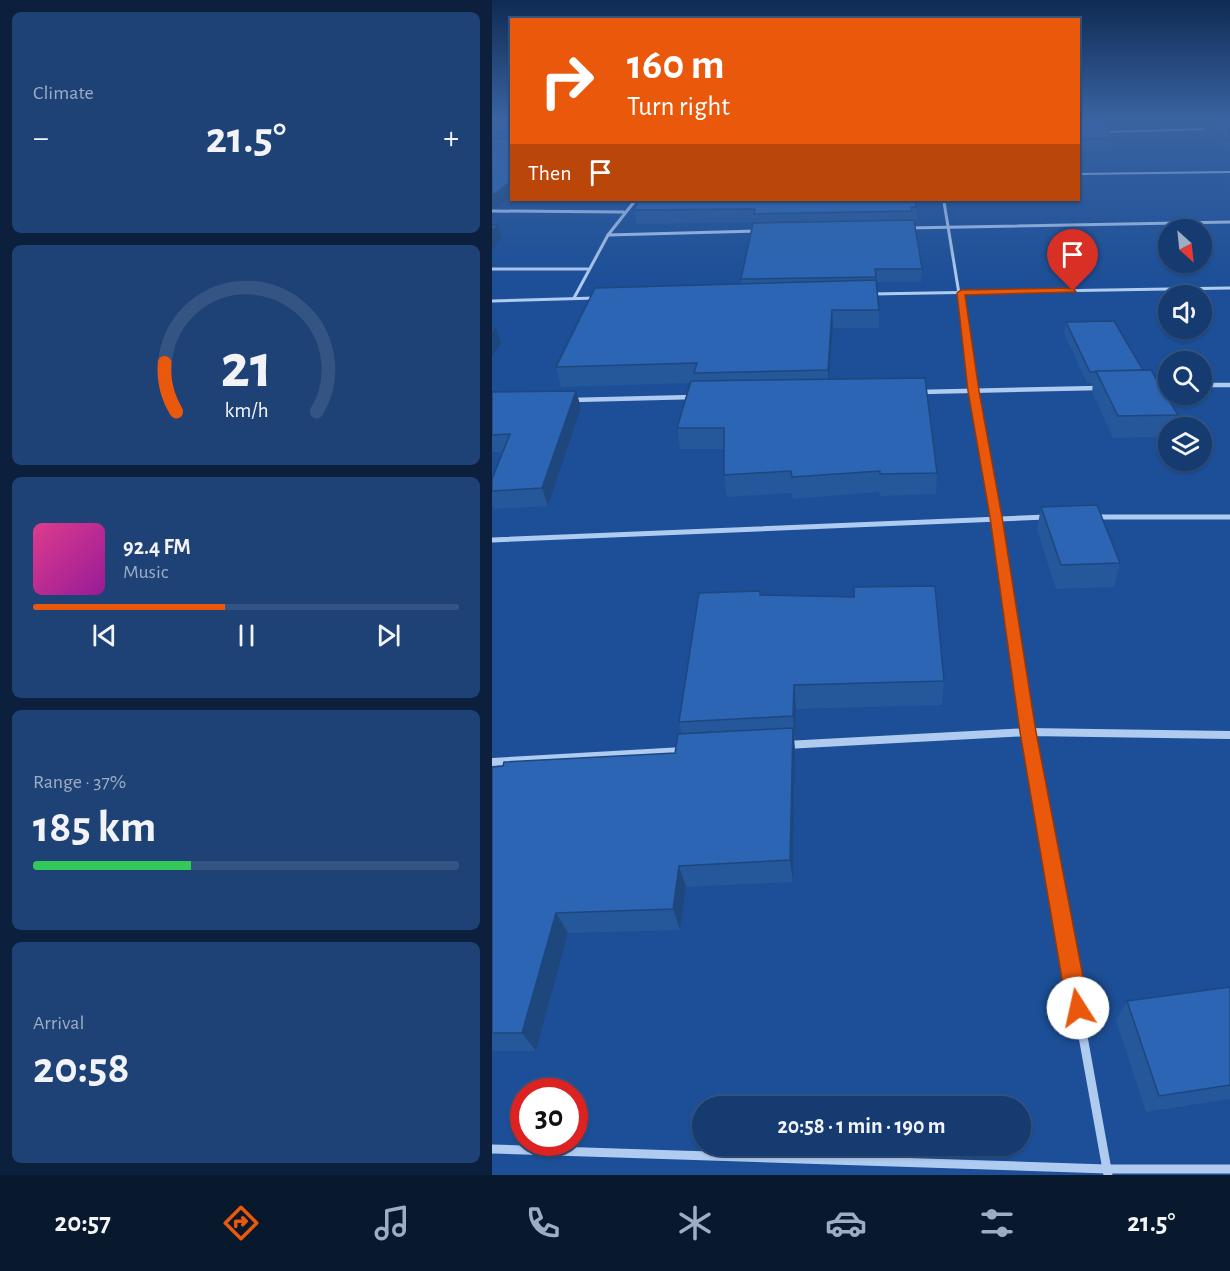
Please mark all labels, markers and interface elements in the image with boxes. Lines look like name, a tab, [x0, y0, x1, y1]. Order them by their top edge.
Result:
icon: right	[528, 42, 606, 120]
text: 160 m	[627, 44, 725, 86]
text: Climate	[33, 83, 94, 103]
text: Turn right	[627, 93, 730, 120]
text: 21.5°	[206, 116, 286, 161]
text: −	[33, 122, 49, 155]
text: +	[443, 122, 459, 155]
icon: arrive	[584, 156, 617, 189]
text: Then	[528, 162, 572, 184]
north arrow	[1158, 219, 1212, 273]
map controls	[1158, 219, 1212, 471]
pin	[1047, 229, 1098, 291]
icon: arrive	[1056, 238, 1089, 271]
button: sound	[1158, 285, 1212, 339]
text: 21	[220, 336, 272, 398]
button: search	[1158, 351, 1212, 405]
text: km/h	[224, 400, 268, 421]
button: layers	[1158, 417, 1212, 471]
text: 92.4 FM	[123, 536, 191, 558]
text: Music	[123, 562, 169, 582]
icon: previous	[88, 619, 121, 652]
icon: pause	[230, 619, 263, 652]
icon: next	[372, 619, 405, 652]
text: Range · 37%	[33, 772, 126, 792]
text: 185 km	[33, 805, 156, 850]
position arrow	[1046, 976, 1110, 1040]
text: Arrival	[33, 1013, 84, 1033]
text: 20:58	[33, 1046, 130, 1091]
speed limit sign: 30	[510, 1078, 588, 1156]
text: 20:58 · 1 min · 190 m	[777, 1115, 946, 1137]
icon: directions	[220, 1202, 262, 1244]
icon: music	[371, 1202, 413, 1244]
icon: phone	[522, 1202, 564, 1244]
icon: climate	[674, 1202, 716, 1244]
icon: car	[825, 1202, 867, 1244]
icon: filters	[976, 1202, 1018, 1244]
text: 20:57	[55, 1209, 111, 1236]
text: 21.5°	[1127, 1209, 1175, 1236]

